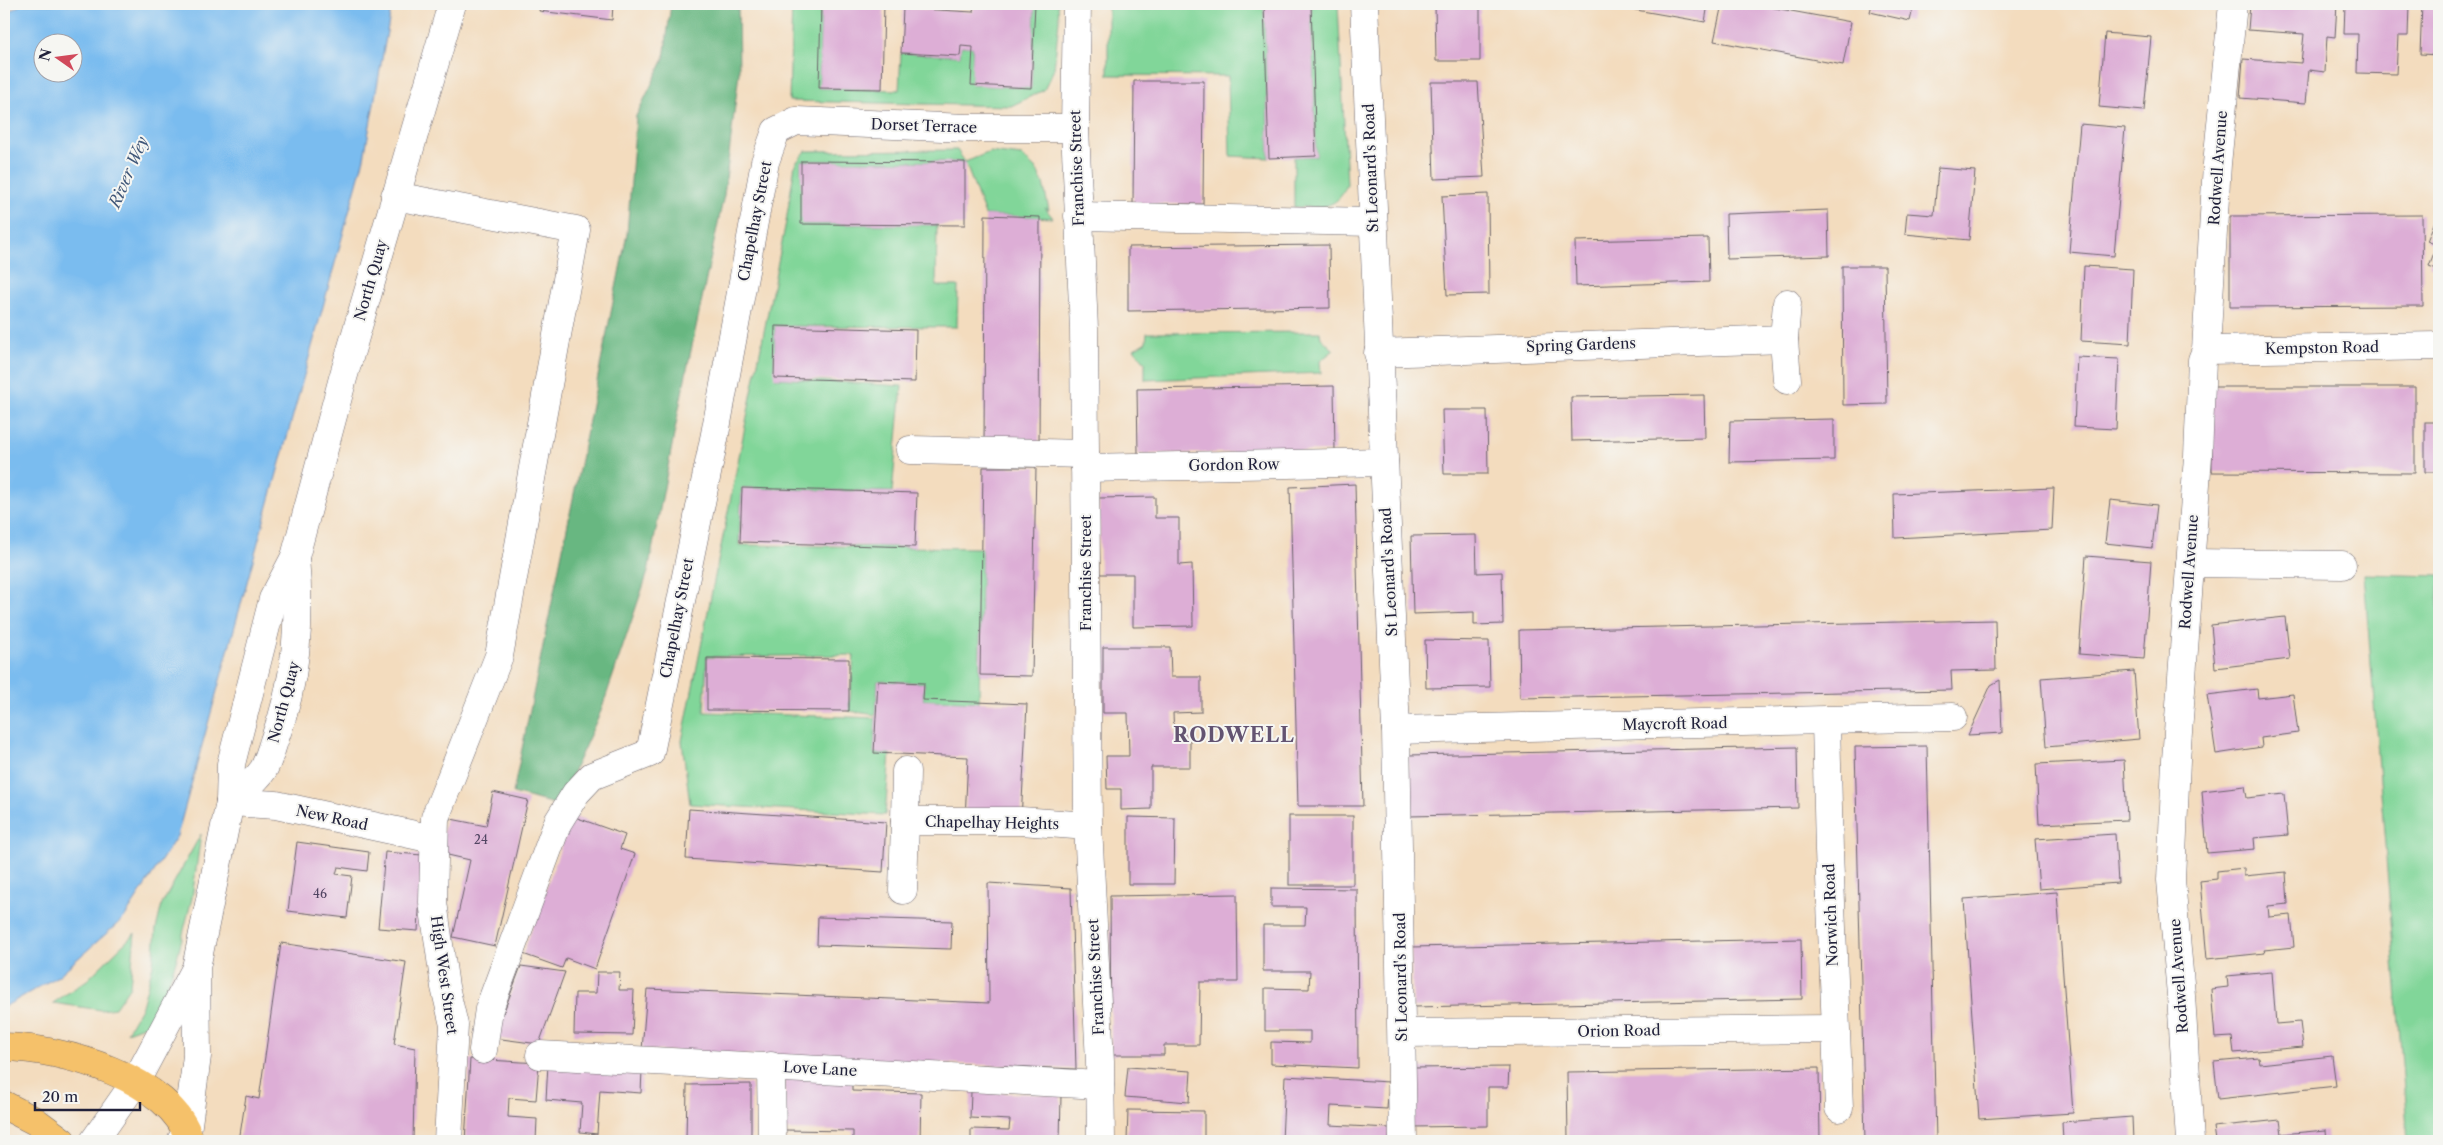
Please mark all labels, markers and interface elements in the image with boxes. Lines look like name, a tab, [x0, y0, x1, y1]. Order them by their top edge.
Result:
north arrow	[32, 32, 82, 82]
text: N	[35, 47, 56, 63]
street label: St Leonard's Road	[1359, 103, 1382, 233]
street label: Franchise Street	[1065, 109, 1088, 227]
street label: Rodwell Avenue	[2204, 110, 2231, 226]
street label: Dorset Terrace	[870, 114, 978, 137]
water label: River Wey	[103, 133, 152, 213]
street label: Chapelhay Street	[734, 158, 776, 283]
street label: North Quay	[350, 236, 391, 323]
street label: Spring Gardens	[1526, 333, 1636, 356]
street label: Kempston Road	[2265, 337, 2379, 358]
street label: Gordon Row	[1188, 454, 1280, 475]
street label: St Leonard's Road	[1376, 507, 1401, 637]
street label: Franchise Street	[1076, 514, 1095, 631]
street label: Rodwell Avenue	[2175, 514, 2202, 630]
street label: Chapelhay Street	[656, 555, 698, 680]
street label: North Quay	[263, 658, 304, 745]
street label: Maycroft Road	[1622, 713, 1728, 734]
district label: RODWELL	[1173, 723, 1295, 747]
street label: New Road	[294, 801, 370, 834]
street label: Chapelhay Heights	[925, 812, 1059, 833]
house number: 24	[474, 832, 488, 847]
street label: Norwich Road	[1819, 863, 1842, 967]
house number: 46	[313, 886, 327, 901]
street label: St Leonard's Road	[1390, 912, 1411, 1042]
street label: High West Street	[427, 914, 462, 1036]
street label: Franchise Street	[1083, 918, 1108, 1036]
street label: Rodwell Avenue	[2165, 918, 2192, 1034]
street label: Orion Road	[1577, 1020, 1661, 1041]
street label: Love Lane	[782, 1057, 858, 1080]
scale bar	[35, 1080, 140, 1112]
text: 20 m	[42, 1087, 78, 1106]

